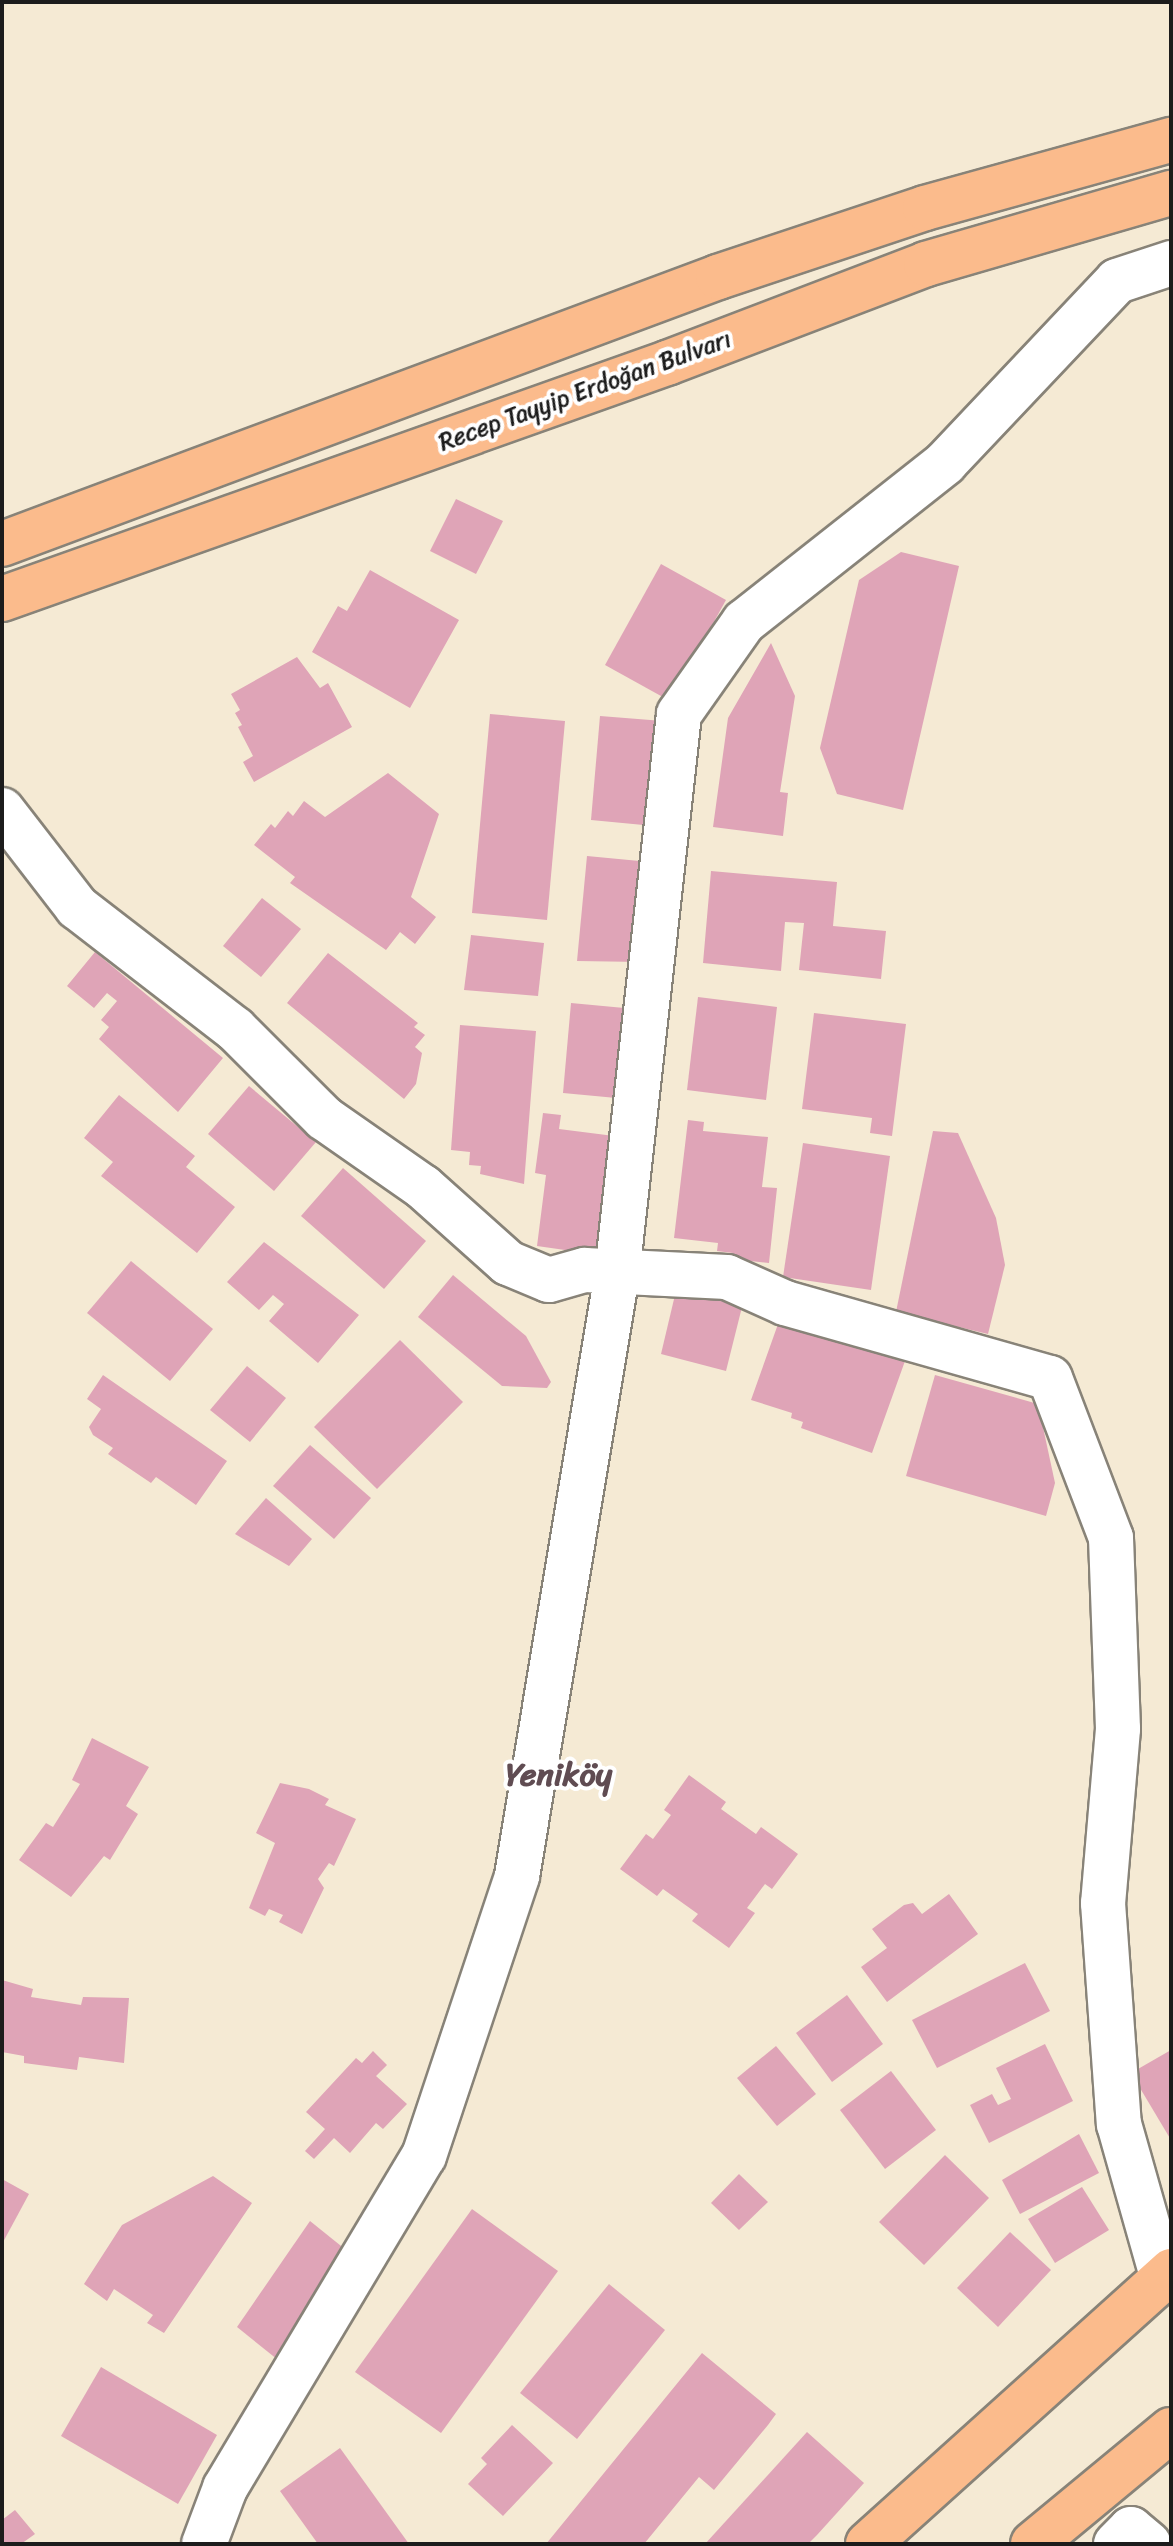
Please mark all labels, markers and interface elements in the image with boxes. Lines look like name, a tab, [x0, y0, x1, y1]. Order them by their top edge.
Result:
street label: Recep Tayyip Erdoğan Bulvarı	[435, 324, 735, 458]
district label: Yeniköy	[506, 1756, 612, 1794]

